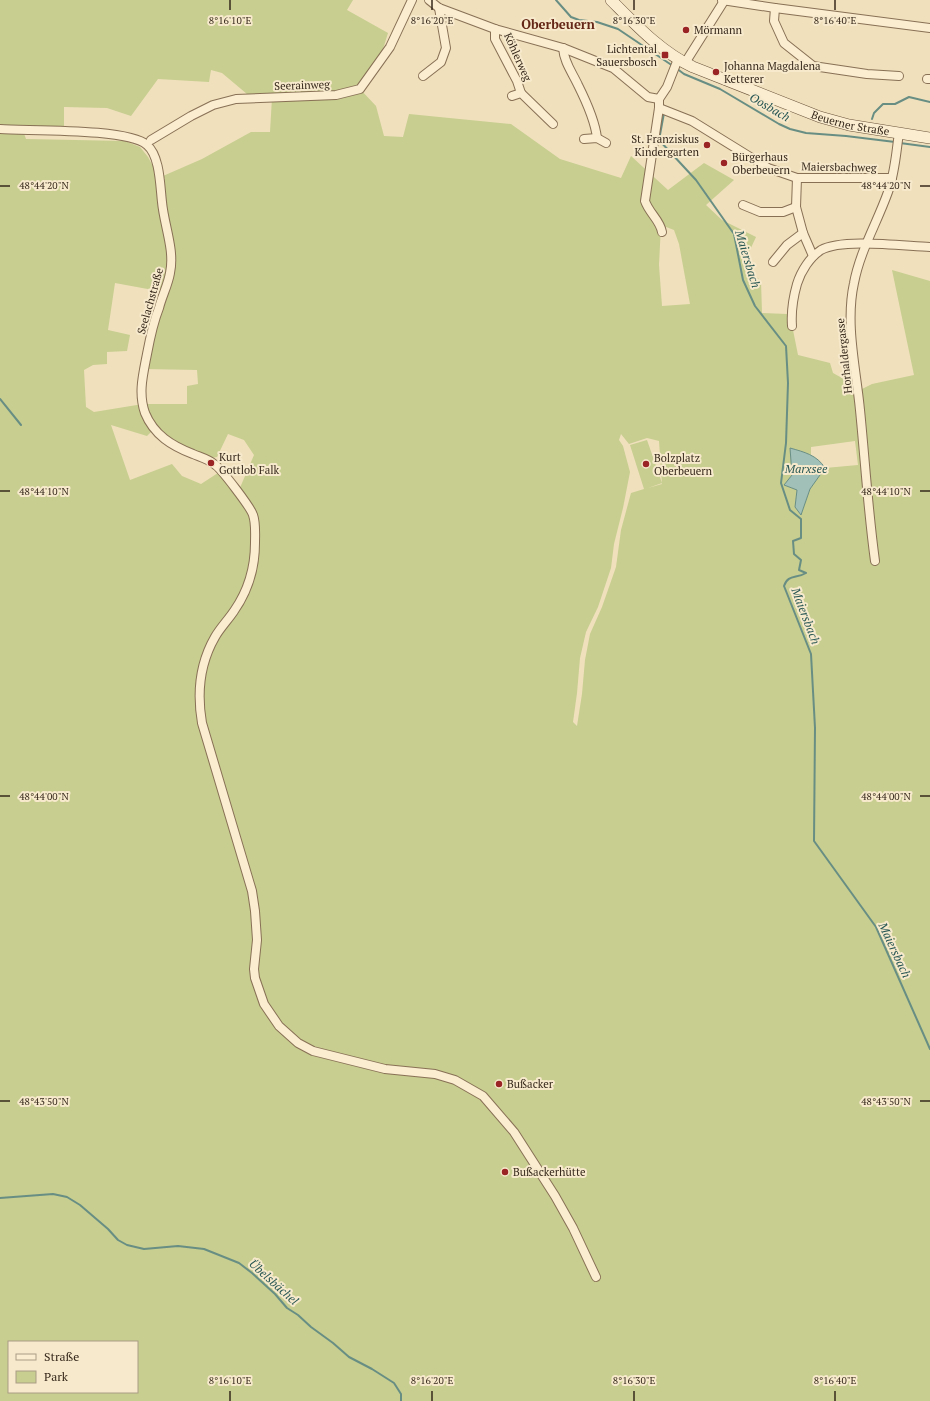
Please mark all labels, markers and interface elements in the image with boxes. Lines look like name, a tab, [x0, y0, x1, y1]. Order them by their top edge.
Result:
text: 8°16'10"E	[209, 14, 252, 27]
text: 8°16'20"E	[411, 14, 454, 27]
text: 8°16'30"E	[613, 14, 656, 27]
text: 8°16'40"E	[814, 14, 857, 27]
district label: Oberbeuern	[521, 15, 595, 33]
place label: Mörmann	[694, 23, 742, 37]
marker: Mörmann	[681, 25, 691, 35]
street label: Köhlerweg	[501, 31, 535, 84]
place label: Lichtental Sauersbosch	[596, 42, 658, 69]
marker: Lichtental Sauersbosch	[660, 50, 670, 60]
place label: Johanna Magdalena Ketterer	[724, 59, 821, 86]
marker: Johanna Magdalena Ketterer	[711, 67, 721, 77]
street label: Seerainweg	[274, 77, 330, 93]
water label: Oosbach	[747, 89, 793, 125]
street label: Beuerner Straße	[809, 107, 891, 138]
place label: St. Franziskus Kindergarten	[631, 132, 699, 159]
marker: St. Franziskus Kindergarten	[702, 140, 712, 150]
place label: Bürgerhaus Oberbeuern	[732, 150, 790, 177]
marker: Bürgerhaus Oberbeuern	[719, 158, 729, 168]
street label: Maiersbachweg	[801, 159, 877, 175]
text: 48°44'20"N	[19, 179, 69, 192]
text: 48°44'20"N	[861, 179, 911, 192]
water label: Maiersbach	[732, 227, 764, 290]
street label: Seelachstraße	[134, 266, 166, 336]
street label: Horhaldergasse	[833, 317, 855, 394]
place label: Kurt Gottlob Falk	[219, 450, 280, 477]
place label: Bolzplatz Oberbeuern	[654, 451, 712, 478]
marker: Kurt Gottlob Falk	[206, 458, 216, 468]
marker: Bolzplatz Oberbeuern	[641, 459, 651, 469]
water label: Marxsee	[784, 461, 828, 476]
text: 48°44'10"N	[19, 485, 69, 498]
text: 48°44'10"N	[861, 485, 911, 498]
water label: Maiersbach	[788, 585, 824, 646]
text: 48°44'00"N	[19, 790, 69, 803]
text: 48°44'00"N	[861, 790, 911, 803]
water label: Maiersbach	[875, 919, 914, 980]
place label: Bußacker	[507, 1077, 554, 1091]
marker: Bußacker	[494, 1079, 504, 1089]
text: 48°43'50"N	[19, 1095, 69, 1108]
text: 48°43'50"N	[861, 1095, 911, 1108]
place label: Bußackerhütte	[513, 1165, 586, 1179]
marker: Bußackerhütte	[500, 1167, 510, 1177]
water label: Übelsbächel	[246, 1256, 302, 1309]
legend	[8, 1341, 138, 1393]
text: Straße	[44, 1349, 79, 1364]
text: Park	[44, 1369, 69, 1384]
text: 8°16'10"E	[209, 1374, 252, 1387]
text: 8°16'20"E	[411, 1374, 454, 1387]
text: 8°16'30"E	[613, 1374, 656, 1387]
text: 8°16'40"E	[814, 1374, 857, 1387]

